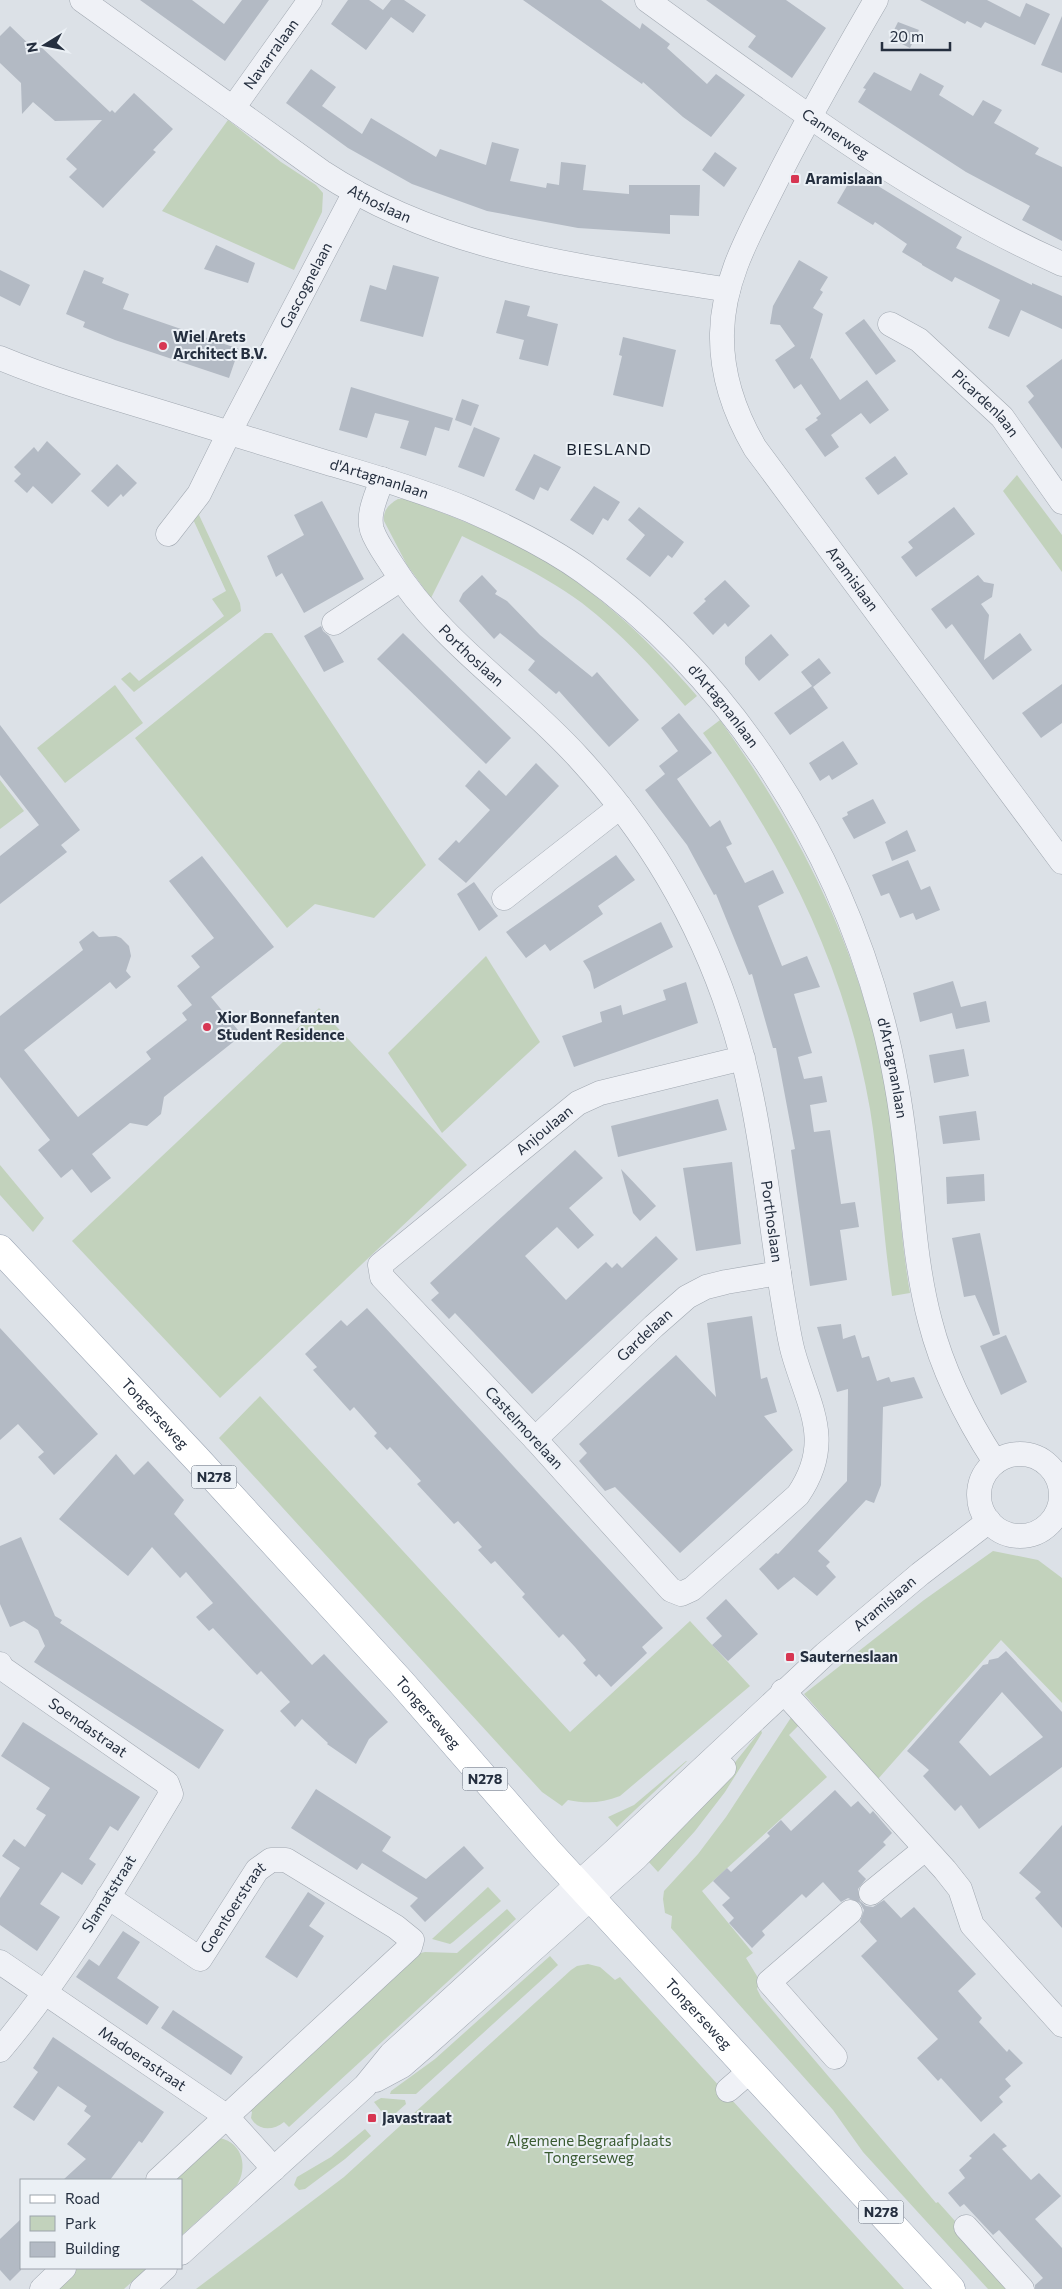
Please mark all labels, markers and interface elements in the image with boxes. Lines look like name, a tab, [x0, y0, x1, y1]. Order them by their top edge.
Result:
street label: Navarralaan	[239, 15, 302, 92]
north arrow	[20, 20, 70, 70]
scale bar	[882, 20, 950, 52]
text: 20 m	[890, 27, 924, 45]
text: N	[22, 41, 41, 54]
street label: Cannerweg	[799, 104, 873, 162]
place label: Aramislaan	[805, 169, 883, 187]
marker: Aramislaan	[789, 173, 801, 185]
street label: Athoslaan	[345, 180, 414, 226]
street label: Gascognelaan	[275, 239, 335, 331]
place label: Wiel Arets Architect B.V.	[173, 327, 267, 362]
marker: Wiel Arets Architect B.V.	[157, 340, 169, 352]
street label: Picardenlaan	[949, 365, 1023, 440]
district label: BIESLAND	[566, 439, 652, 458]
street label: d'Artagnanlaan	[328, 454, 431, 502]
street label: Aramislaan	[823, 543, 883, 614]
street label: Porthoslaan	[435, 620, 508, 690]
street label: d'Artagnanlaan	[685, 660, 763, 751]
place label: Xior Bonnefanten Student Residence	[217, 1008, 345, 1043]
street label: d'Artagnanlaan	[874, 1015, 912, 1120]
marker: Xior Bonnefanten Student Residence	[201, 1021, 213, 1033]
street label: Anjoulaan	[512, 1101, 576, 1158]
street label: Porthoslaan	[758, 1179, 787, 1264]
street label: Gardelaan	[612, 1304, 675, 1365]
street label: Tongerseweg	[118, 1374, 193, 1452]
street label: Castelmorelaan	[482, 1382, 568, 1472]
road number: N278	[192, 1465, 236, 1488]
street label: Aramislaan	[849, 1572, 919, 1634]
place label: Sauterneslaan	[800, 1647, 898, 1665]
marker: Sauterneslaan	[784, 1651, 796, 1663]
street label: Tongerseweg	[392, 1672, 465, 1752]
street label: Soendastraat	[46, 1693, 131, 1760]
road number: N278	[462, 1768, 508, 1790]
street label: Slamatstraat	[77, 1851, 139, 1936]
street label: Goentoerstraat	[196, 1857, 268, 1956]
street label: Tongerseweg	[662, 1974, 736, 2053]
street label: Madoerastraat	[95, 2022, 190, 2094]
place label: Javastraat	[382, 2108, 452, 2126]
marker: Javastraat	[366, 2112, 378, 2124]
park label: Algemene Begraafplaats Tongerseweg	[507, 2131, 672, 2166]
legend	[20, 2179, 182, 2269]
text: Road	[65, 2189, 100, 2207]
road number: N278	[858, 2200, 904, 2224]
text: Park	[65, 2214, 96, 2232]
text: Building	[65, 2239, 120, 2257]

